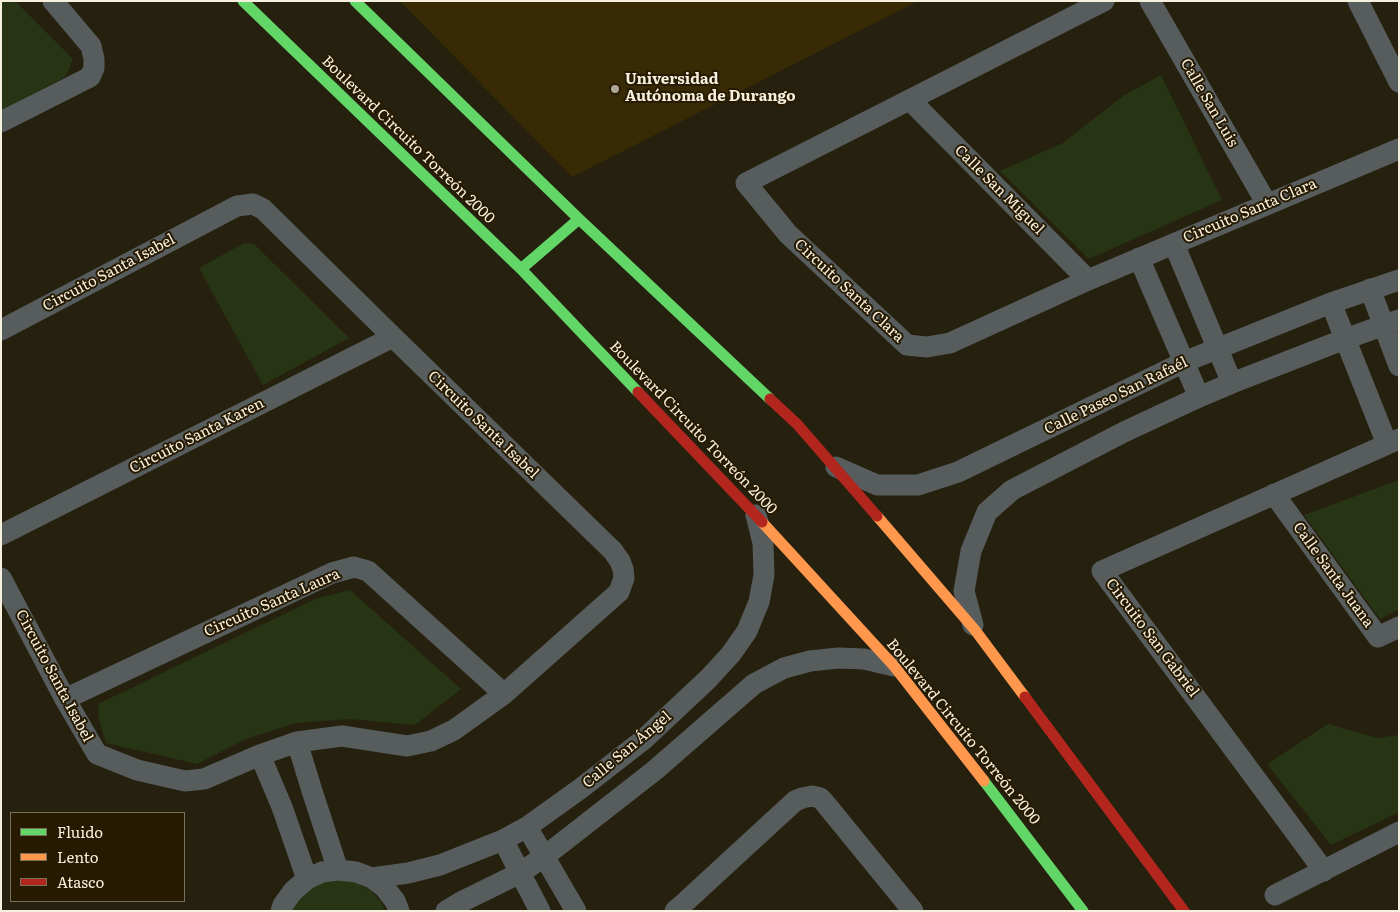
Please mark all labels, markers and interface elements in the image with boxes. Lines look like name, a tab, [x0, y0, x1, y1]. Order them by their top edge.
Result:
street label: Boulevard Circuito Torreón 2000	[318, 52, 498, 228]
street label: Calle San Luis	[1176, 55, 1242, 151]
place label: Universidad Autónoma de Durango	[625, 71, 796, 106]
marker: Universidad Autónoma de Durango	[609, 83, 621, 95]
street label: Calle San Miguel	[951, 142, 1047, 238]
street label: Circuito Santa Clara	[1180, 175, 1320, 247]
street label: Circuito Santa Isabel	[40, 230, 178, 316]
street label: Circuito Santa Clara	[790, 235, 908, 347]
street label: Boulevard Circuito Torreón 2000	[605, 338, 781, 518]
street label: Calle Paseo San Rafaél	[1041, 353, 1191, 439]
street label: Circuito Santa Isabel	[424, 367, 542, 483]
street label: Circuito Santa Karen	[127, 394, 267, 478]
street label: Calle Santa Juana	[1289, 519, 1377, 631]
street label: Circuito Santa Laura	[201, 565, 343, 641]
street label: Circuito San Gabriel	[1101, 575, 1203, 701]
street label: Circuito Santa Isabel	[11, 607, 97, 745]
street label: Boulevard Circuito Torreón 2000	[882, 636, 1044, 828]
street label: Calle San Ángel	[579, 708, 675, 792]
legend	[10, 812, 185, 902]
text: Fluido	[57, 820, 103, 843]
text: Lento	[57, 845, 98, 868]
text: Atasco	[57, 870, 104, 893]

